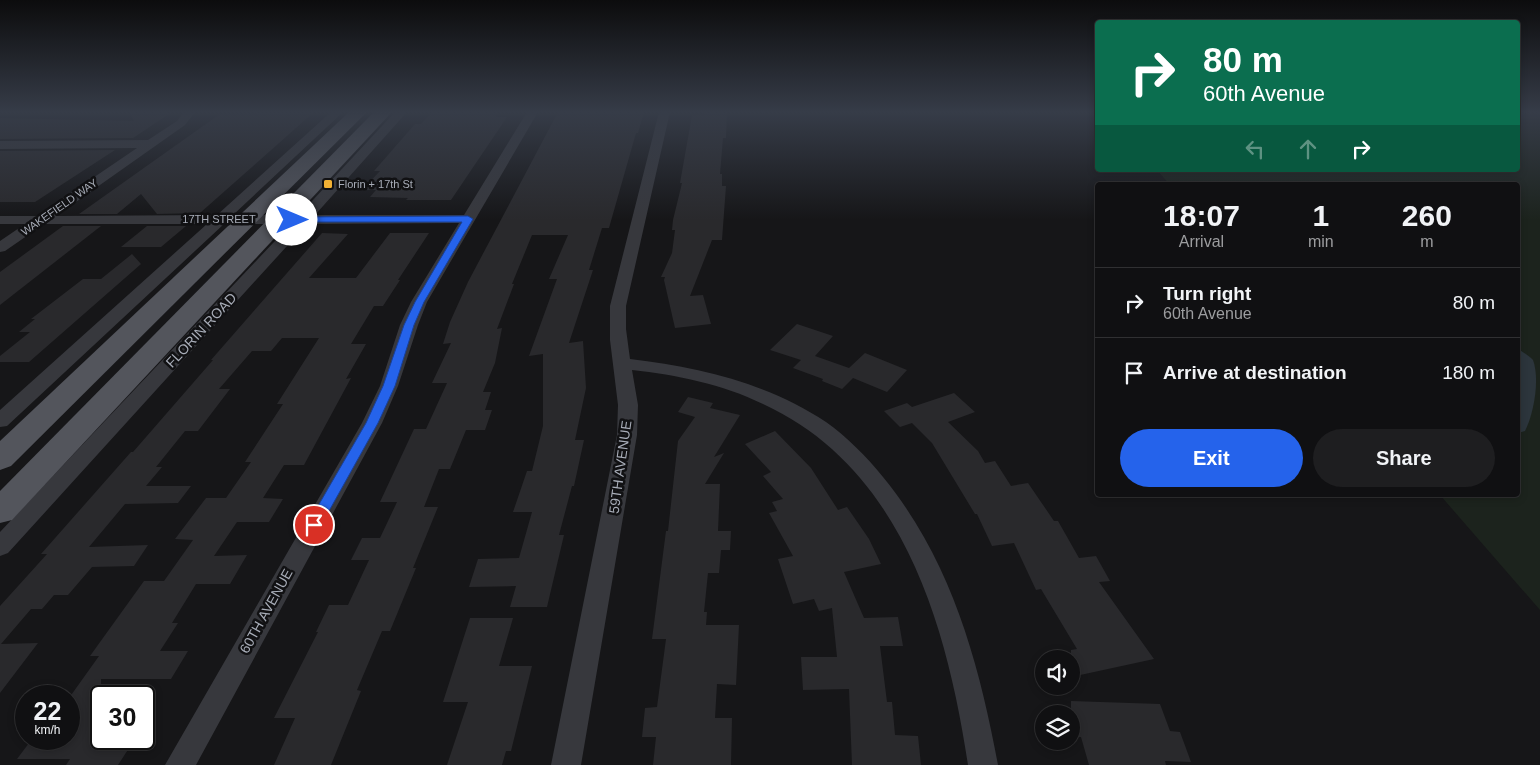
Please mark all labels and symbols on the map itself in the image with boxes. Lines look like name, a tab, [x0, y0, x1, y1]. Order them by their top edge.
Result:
street label: WAKEFIELD WAY	[19, 176, 100, 238]
marker: Florin + 17th St	[322, 178, 334, 190]
place label: Florin + 17th St	[338, 178, 413, 190]
position arrow	[265, 193, 317, 245]
street label: 17TH STREET	[182, 213, 256, 225]
street label: FLORIN ROAD	[163, 290, 239, 370]
street label: 59TH AVENUE	[606, 419, 634, 515]
pin	[293, 504, 335, 546]
street label: 60TH AVENUE	[236, 566, 296, 656]
speed limit sign: 30	[90, 685, 155, 750]

